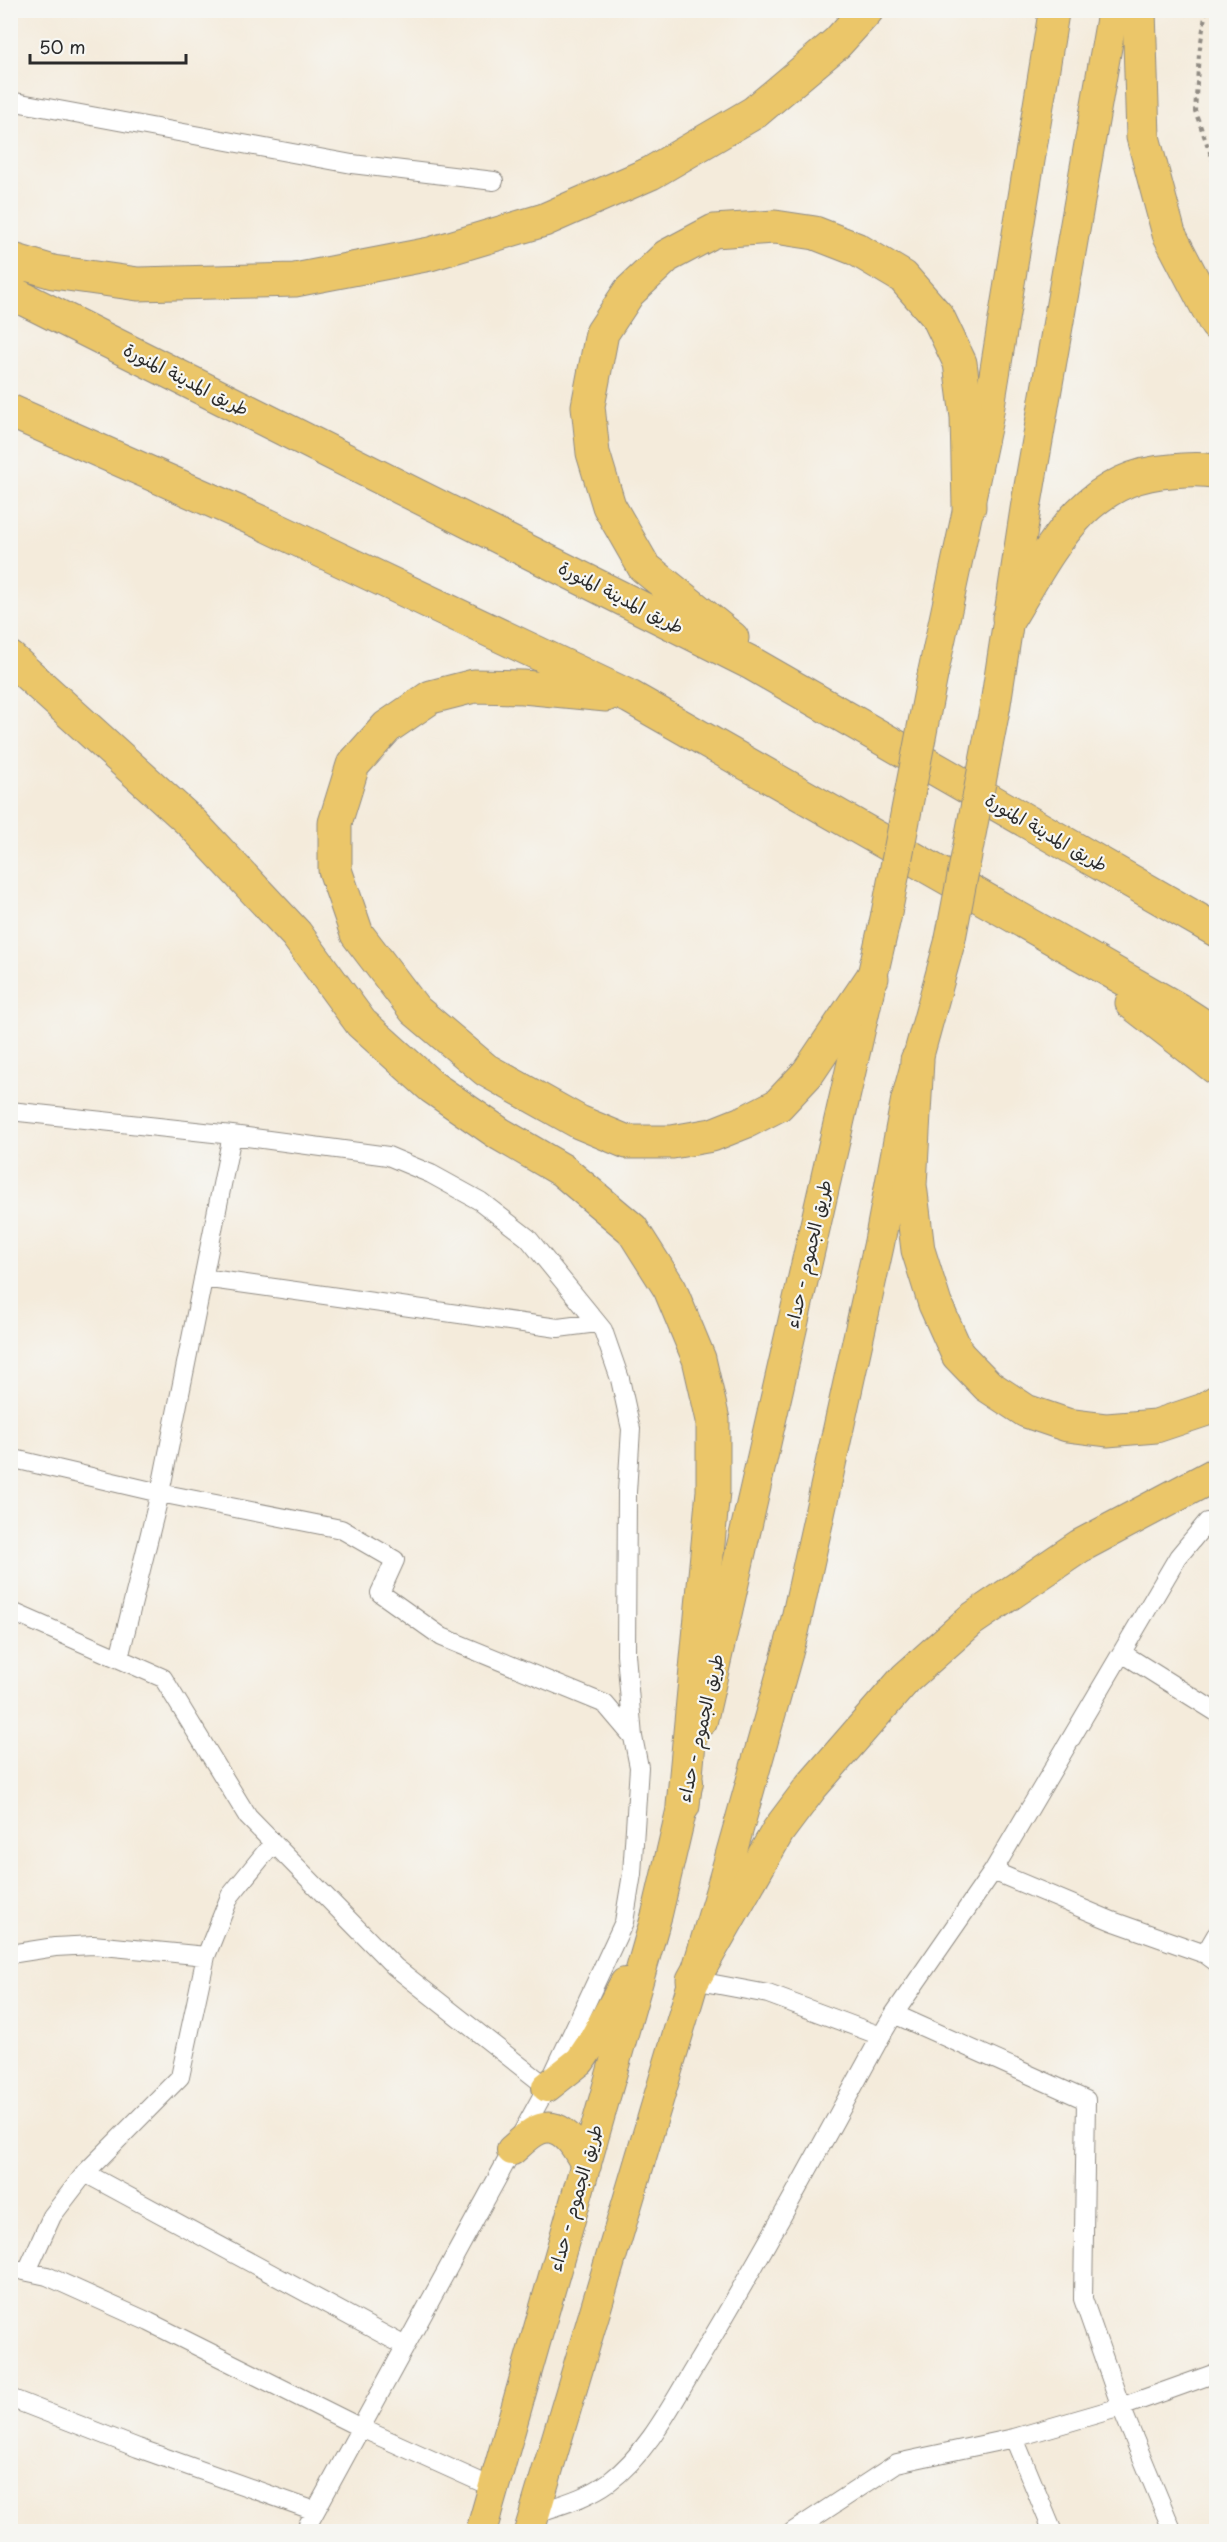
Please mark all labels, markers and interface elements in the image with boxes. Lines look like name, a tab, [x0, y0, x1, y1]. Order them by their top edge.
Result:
scale bar	[30, 27, 186, 65]
text: 50 m	[39, 33, 86, 60]
street label: طريق المدينة المنورة	[119, 335, 254, 422]
street label: طريق المدينة المنورة	[554, 553, 689, 640]
street label: طريق المدينة المنورة	[980, 786, 1113, 878]
street label: طريق الجموم - حداء	[777, 1177, 840, 1331]
street label: طريق الجموم - حداء	[669, 1651, 732, 1805]
street label: طريق الجموم - حداء	[541, 2121, 610, 2275]

